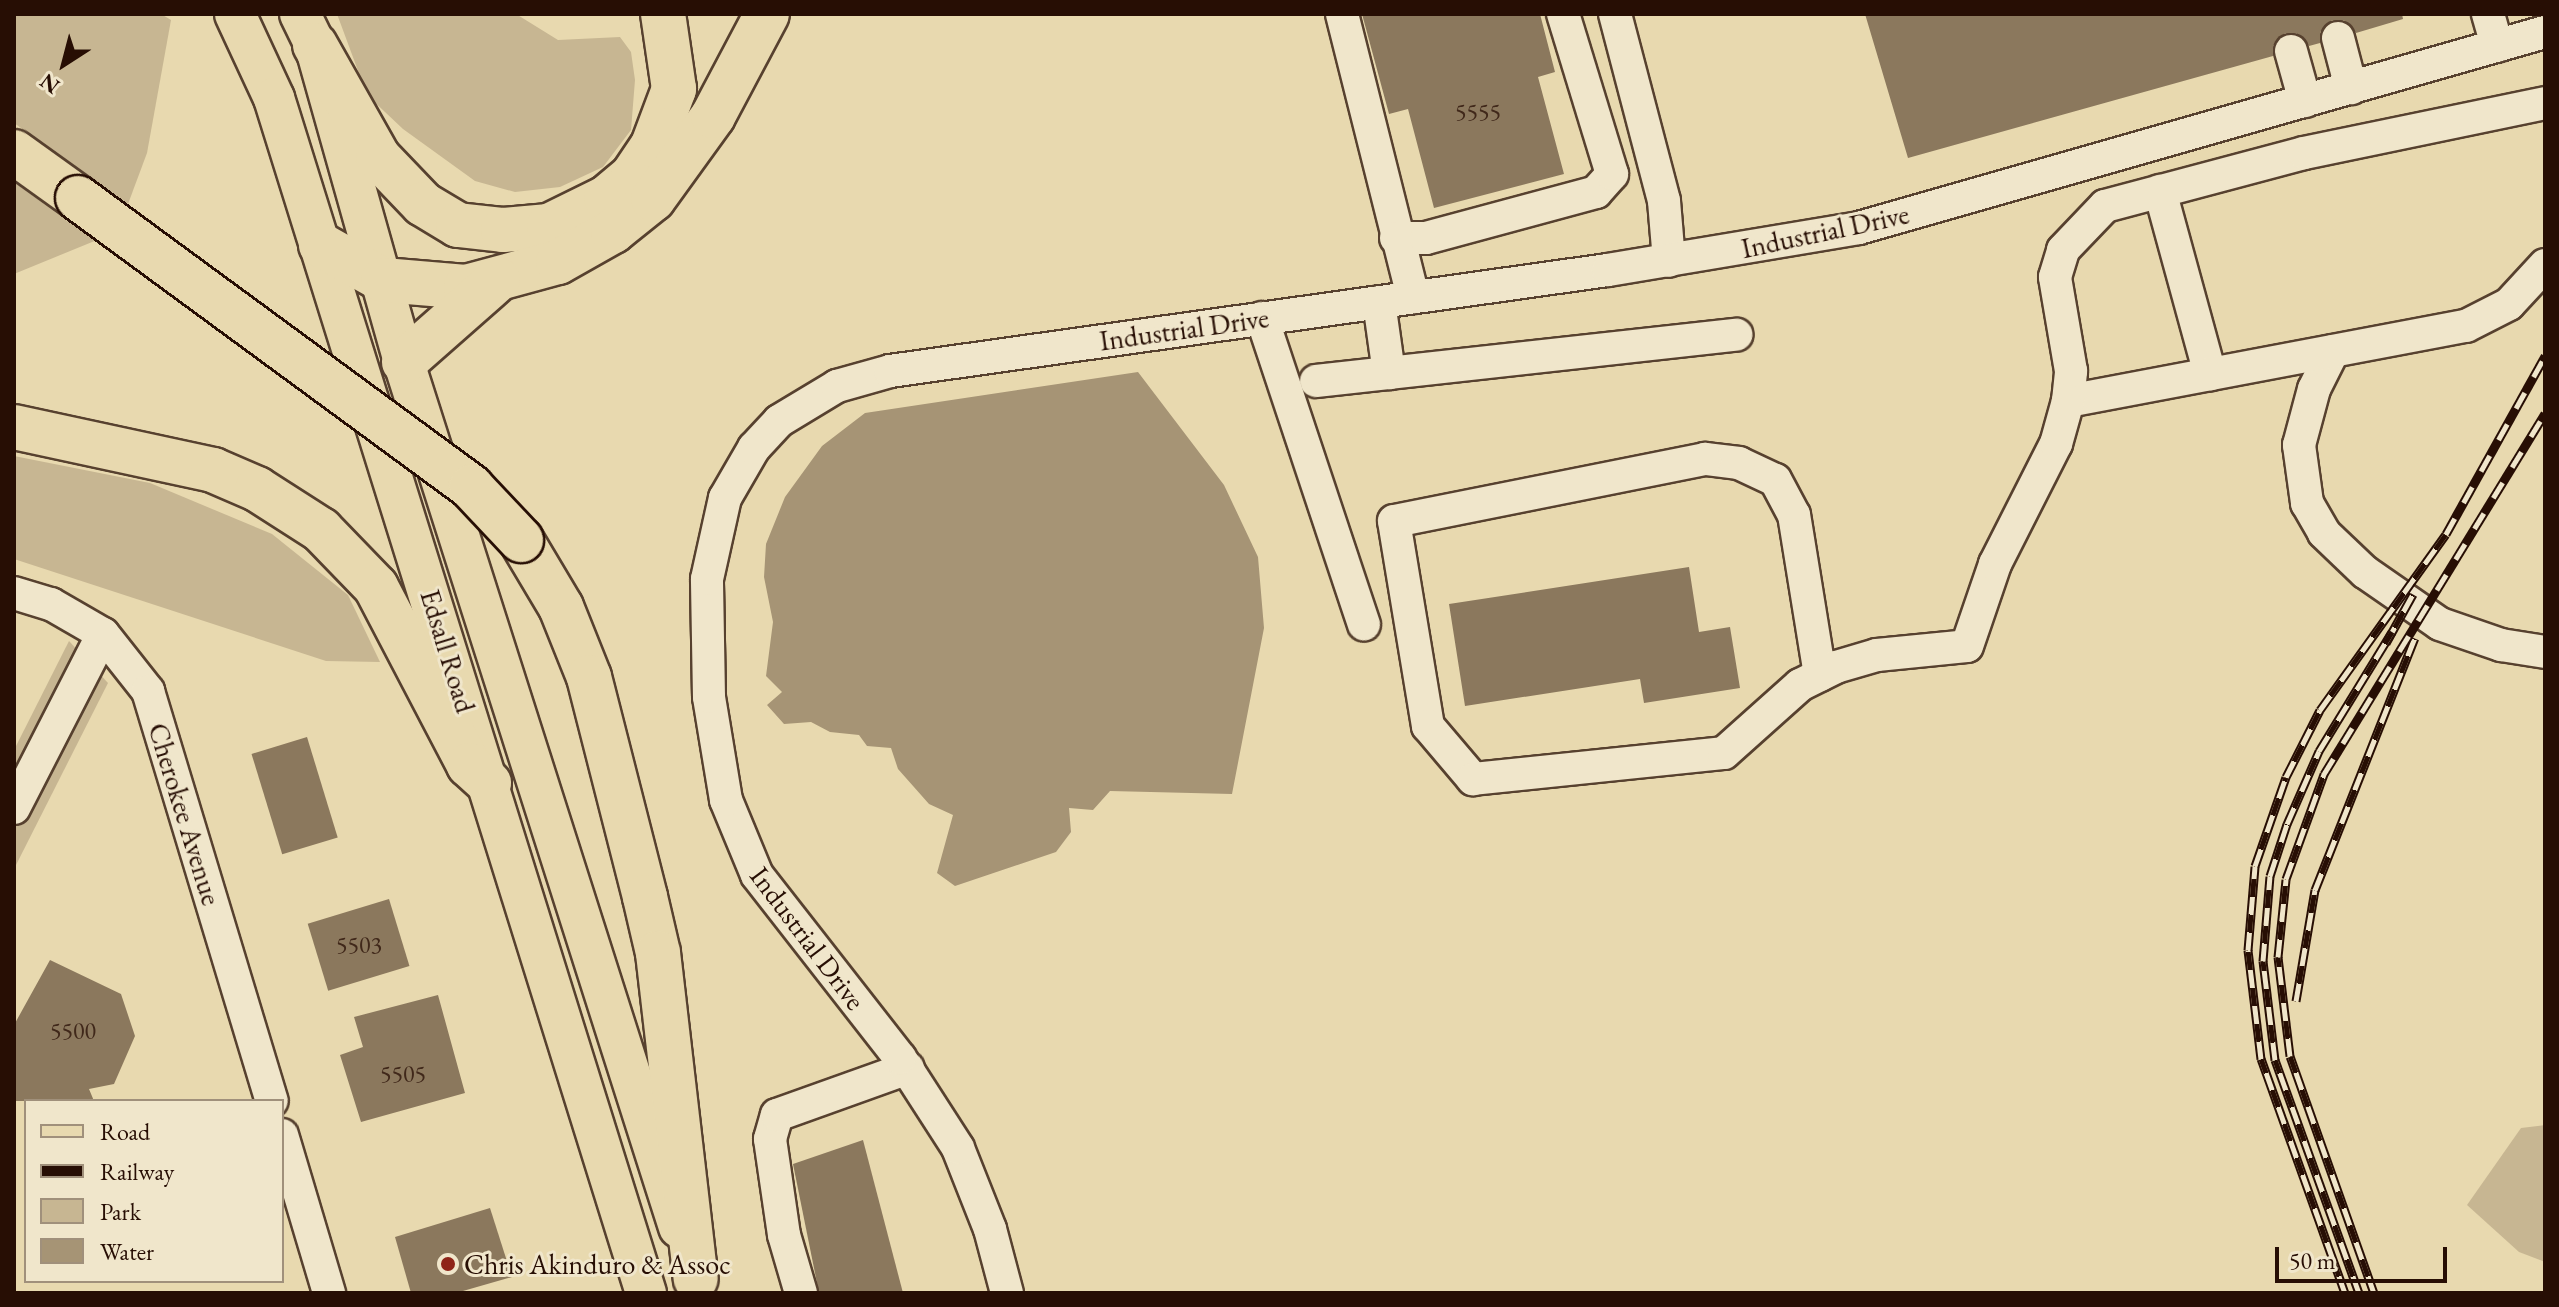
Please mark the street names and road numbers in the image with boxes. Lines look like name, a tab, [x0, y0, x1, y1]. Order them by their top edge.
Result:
street label: Industrial Drive	[1738, 197, 1912, 265]
street label: Industrial Drive	[1097, 300, 1271, 358]
street label: Edsall Road	[413, 585, 483, 717]
street label: Cherokee Avenue	[141, 719, 229, 909]
street label: Industrial Drive	[743, 860, 873, 1016]

